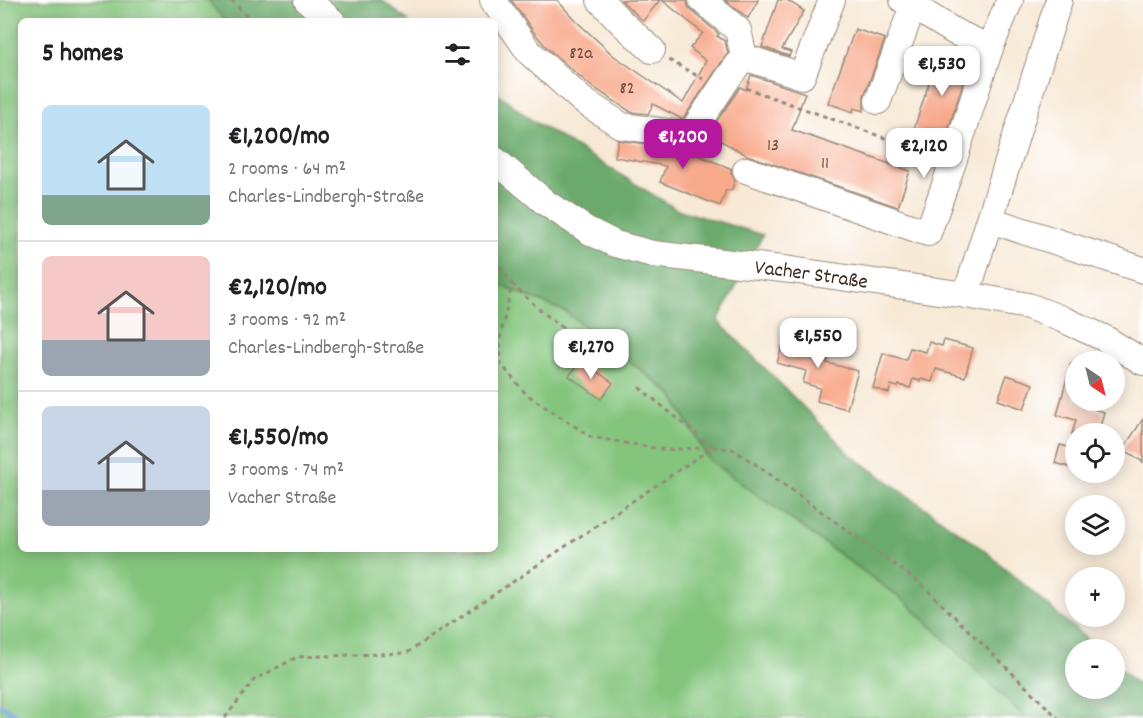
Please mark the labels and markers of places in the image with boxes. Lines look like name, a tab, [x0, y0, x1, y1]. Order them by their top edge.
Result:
pin: €1,530	[893, 46, 991, 97]
pin: €1,200	[634, 119, 732, 170]
pin: €2,120	[875, 128, 973, 179]
pin: €1,550	[769, 318, 867, 369]
pin: €1,270	[542, 329, 640, 380]

